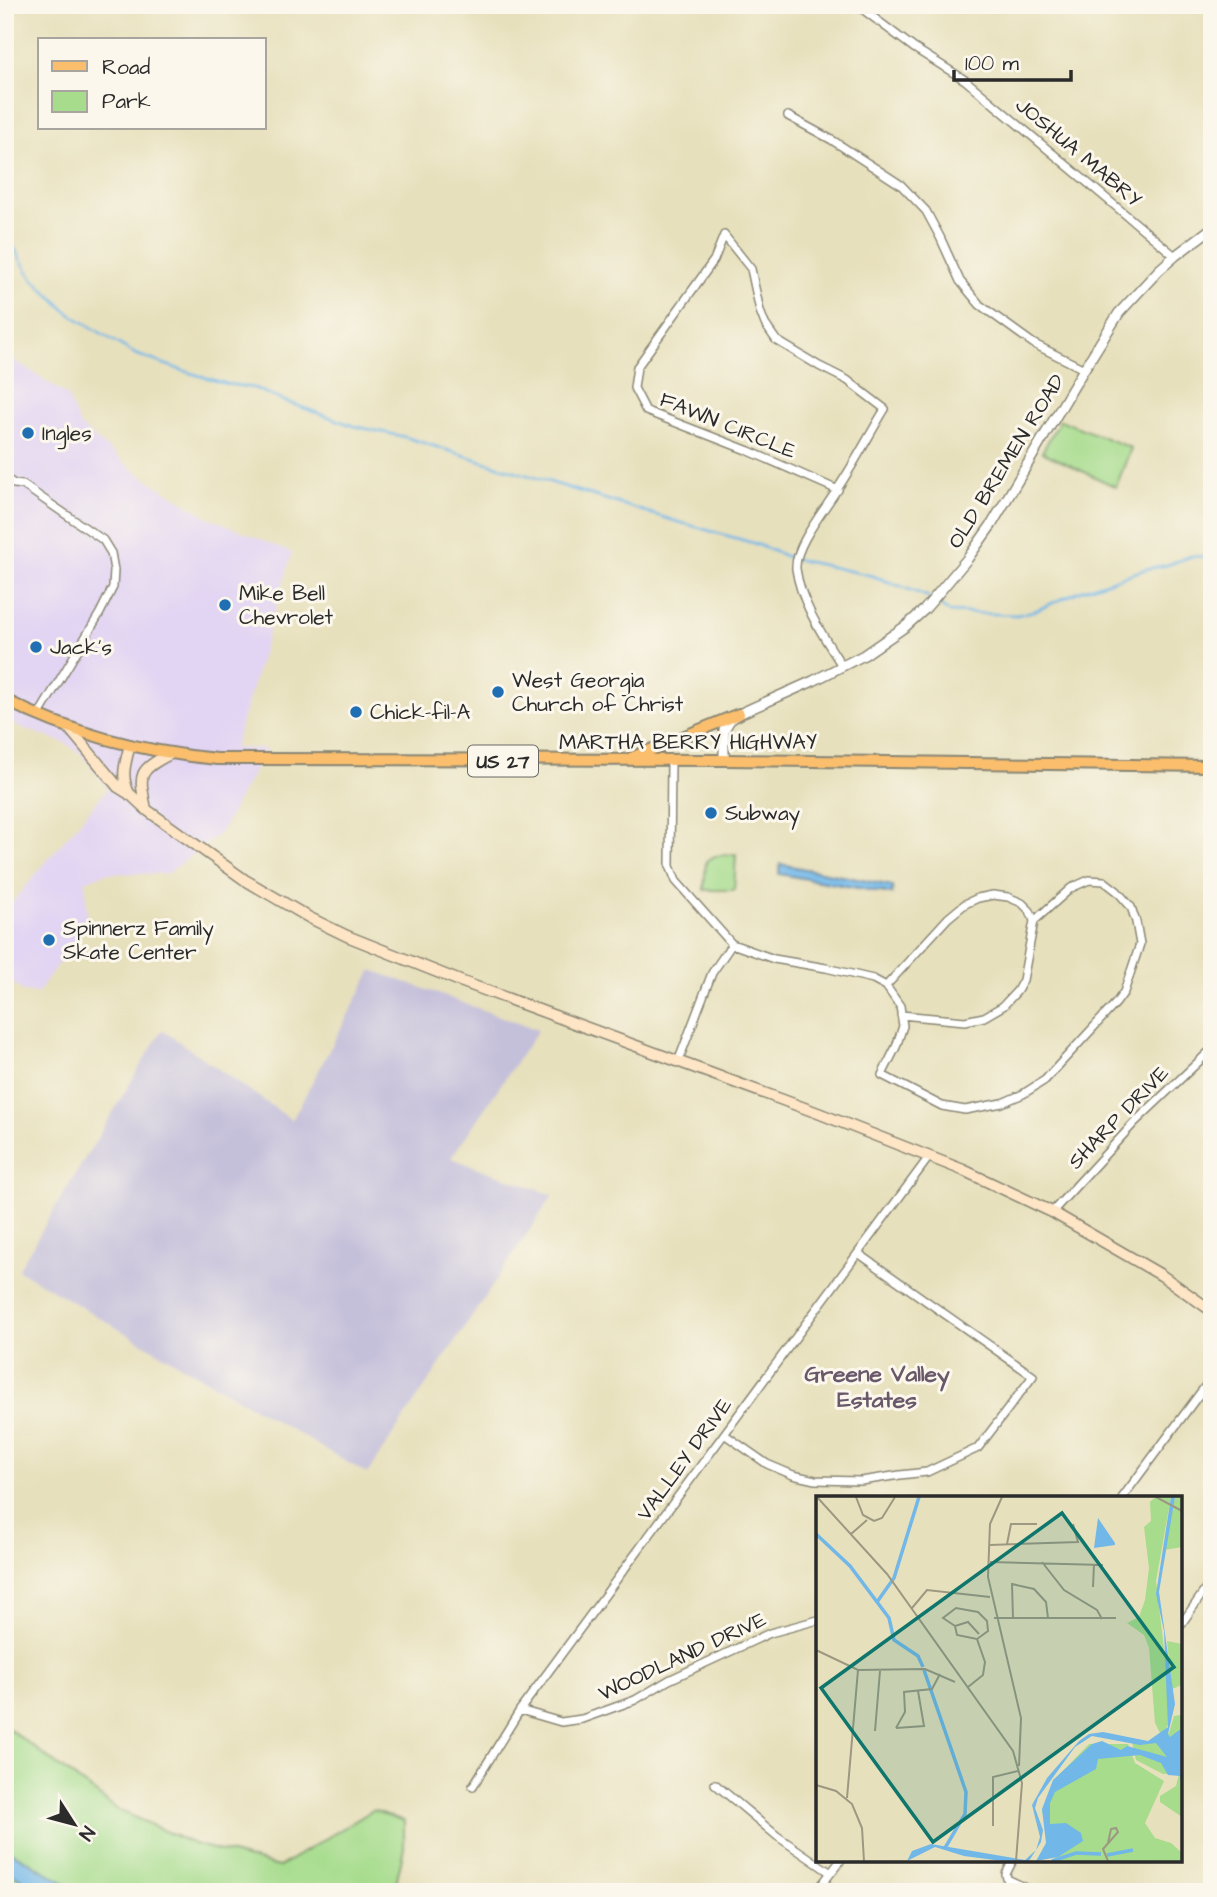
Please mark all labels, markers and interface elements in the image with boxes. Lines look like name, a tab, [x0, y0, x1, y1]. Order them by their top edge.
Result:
legend	[38, 38, 266, 130]
scale bar	[954, 38, 1072, 82]
text: 100 m	[965, 49, 1020, 78]
text: Road	[102, 53, 150, 82]
text: Park	[102, 87, 151, 116]
street label: JOSHUA MABRY	[1009, 91, 1148, 214]
street label: OLD BREMEN ROAD	[941, 368, 1072, 554]
street label: FAWN CIRCLE	[656, 385, 801, 466]
place label: Ingles	[42, 419, 92, 450]
marker: Ingles	[20, 425, 36, 441]
place label: Mike Bell Chevrolet	[239, 579, 334, 632]
marker: Mike Bell Chevrolet	[217, 597, 233, 613]
place label: Jack's	[50, 633, 112, 662]
marker: Jack's	[28, 639, 44, 655]
place label: West Georgia Church of Christ	[512, 666, 684, 719]
marker: West Georgia Church of Christ	[490, 684, 506, 700]
place label: Chick-fil-A	[370, 698, 471, 727]
marker: Chick-fil-A	[348, 704, 364, 720]
street label: MARTHA BERRY HIGHWAY	[559, 728, 817, 757]
road number: US 27	[468, 746, 538, 776]
place label: Subway	[725, 799, 801, 830]
marker: Subway	[703, 805, 719, 821]
place label: Spinnerz Family Skate Center	[63, 914, 214, 967]
marker: Spinnerz Family Skate Center	[41, 932, 57, 948]
street label: SHARP DRIVE	[1061, 1059, 1176, 1176]
district label: Greene Valley Estates	[804, 1358, 950, 1416]
street label: VALLEY DRIVE	[630, 1392, 739, 1527]
inset map	[816, 1496, 1182, 1862]
street label: WOODLAND DRIVE	[594, 1605, 771, 1708]
north arrow	[38, 1788, 108, 1858]
text: N	[72, 1820, 101, 1846]

